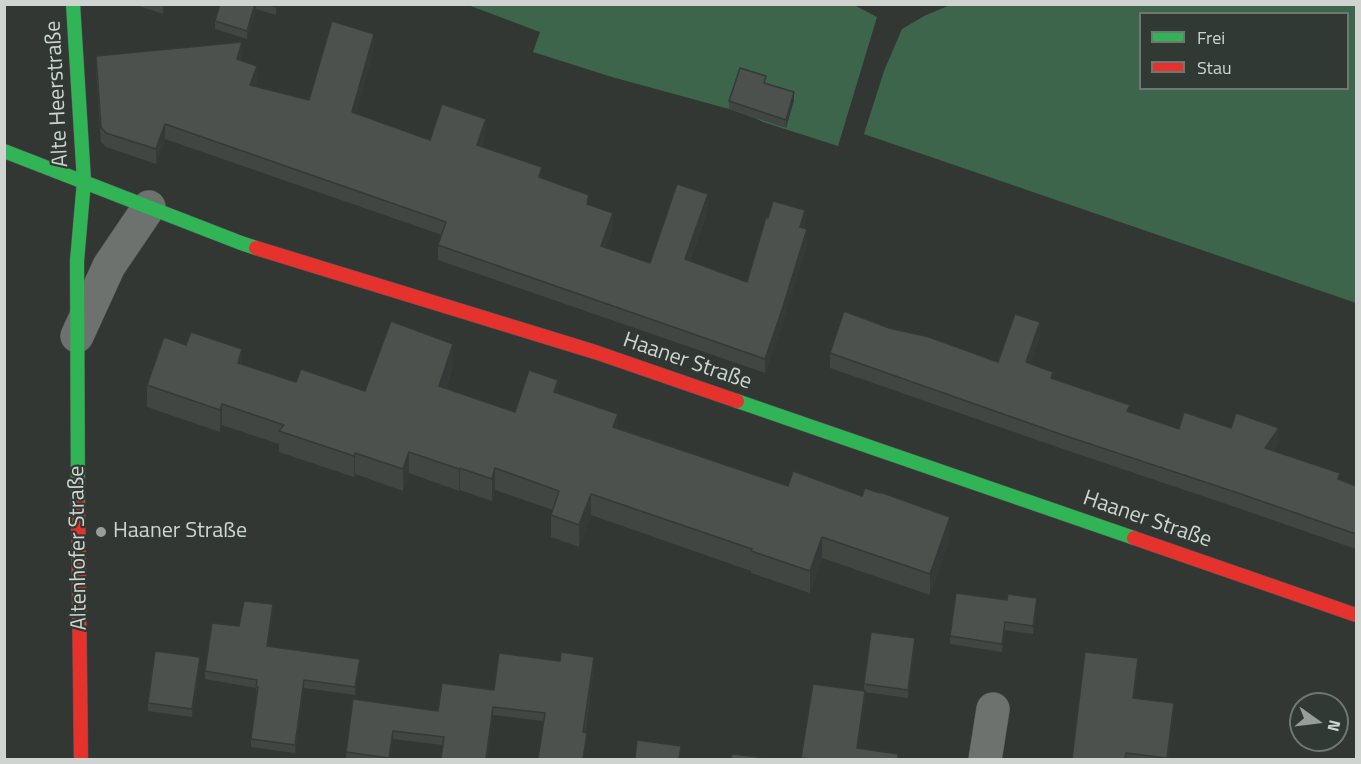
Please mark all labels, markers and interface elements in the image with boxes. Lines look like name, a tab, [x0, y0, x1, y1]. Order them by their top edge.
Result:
legend	[1139, 12, 1349, 90]
street label: Alte Heerstraße	[41, 20, 75, 168]
text: Frei	[1197, 24, 1225, 51]
text: Stau	[1197, 54, 1232, 81]
street label: Haaner Straße	[619, 328, 755, 396]
street label: Altenhofer Straße	[64, 465, 94, 631]
street label: Haaner Straße	[1079, 486, 1215, 554]
place label: Haaner Straße	[113, 519, 247, 545]
marker: Haaner Straße	[94, 525, 108, 539]
north arrow	[1289, 692, 1349, 752]
text: N	[1322, 718, 1348, 734]

